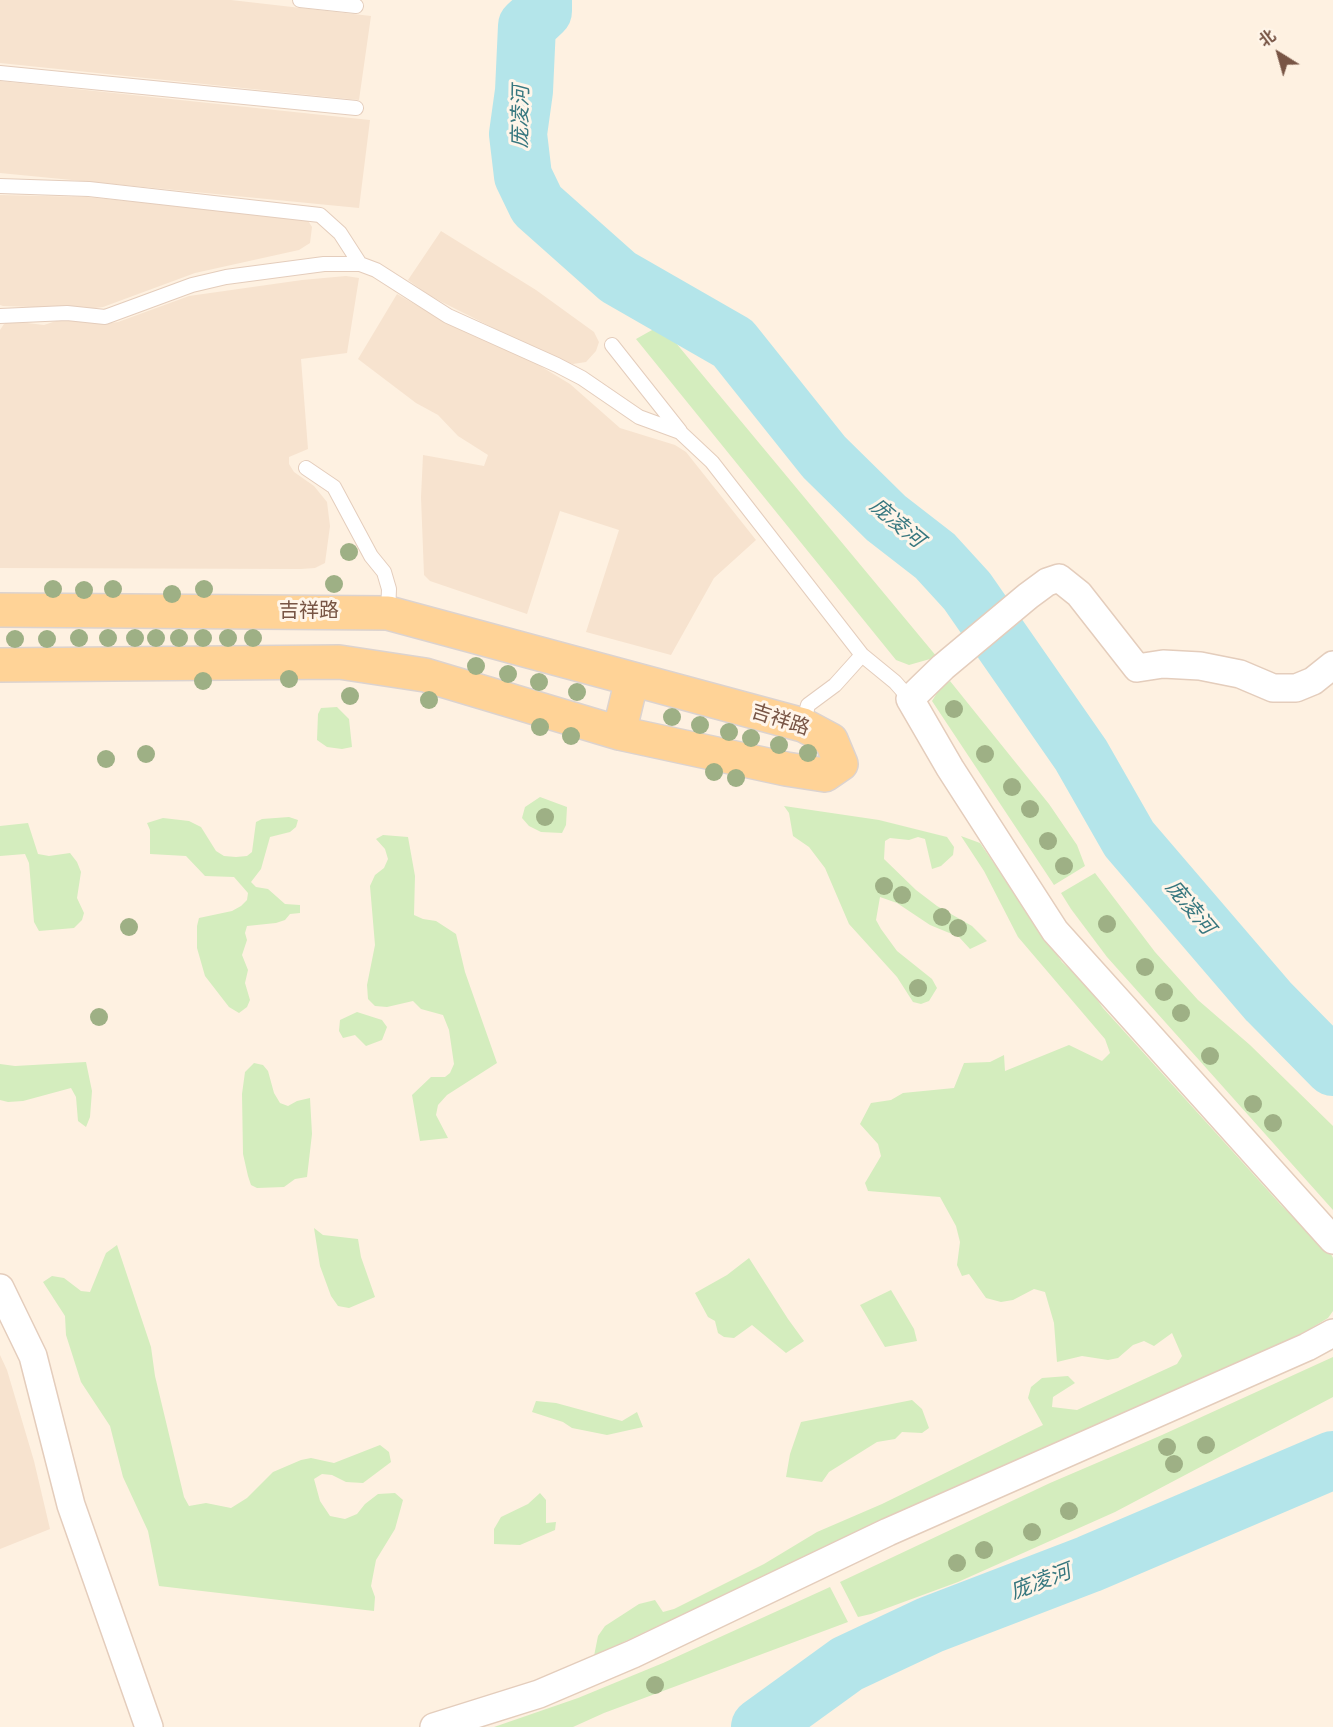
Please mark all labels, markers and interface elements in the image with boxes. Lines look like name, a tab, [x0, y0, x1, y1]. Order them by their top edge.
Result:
north arrow	[1249, 24, 1309, 84]
text: 北	[1256, 27, 1280, 52]
water label: 庞凌河	[509, 85, 535, 149]
water label: 庞凌河	[864, 494, 928, 554]
street label: 吉祥路	[279, 600, 339, 624]
street label: 吉祥路	[748, 700, 812, 742]
water label: 庞凌河	[1159, 876, 1219, 940]
water label: 庞凌河	[1007, 1560, 1075, 1606]

